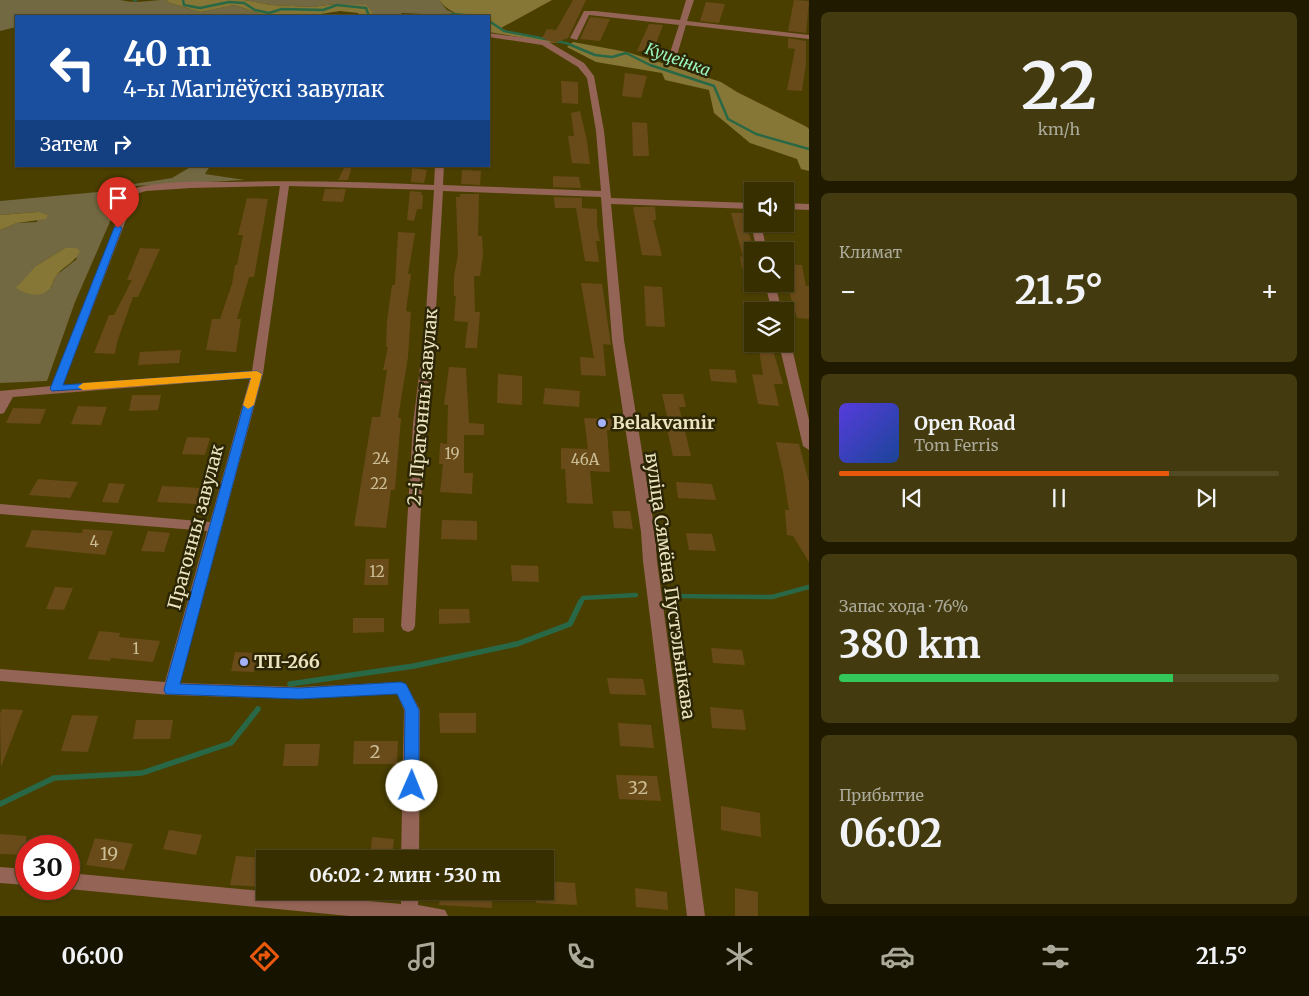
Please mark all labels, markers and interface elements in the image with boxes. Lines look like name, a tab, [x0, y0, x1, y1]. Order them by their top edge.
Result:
text: 40 m	[123, 32, 211, 76]
icon: left	[40, 35, 105, 100]
water label: Куцеінка	[643, 38, 713, 80]
text: 22	[1021, 45, 1097, 127]
text: 4-ы Магілёўскі завулак	[123, 75, 384, 103]
text: km/h	[1038, 119, 1080, 139]
icon: right	[108, 130, 136, 158]
text: Затем	[40, 132, 98, 156]
pin	[97, 177, 139, 228]
map controls	[744, 182, 794, 352]
button: sound	[744, 182, 794, 232]
icon: arrive	[104, 184, 132, 212]
button: search	[744, 242, 794, 292]
text: Климат	[839, 242, 902, 262]
text: 21.5°	[1015, 267, 1103, 314]
text: −	[839, 273, 858, 309]
text: +	[1260, 273, 1279, 309]
button: layers	[744, 302, 794, 352]
street label: 2-і Прагонны завулак	[402, 307, 443, 507]
place label: Belakvamir	[612, 411, 715, 434]
text: Open Road	[914, 411, 1016, 435]
marker: Belakvamir	[596, 417, 608, 429]
text: Tom Ferris	[914, 435, 999, 455]
street label: Прагонны завулак	[162, 441, 229, 612]
house number: 19	[444, 444, 460, 463]
house number: 24	[372, 449, 390, 468]
house number: 46А	[571, 450, 600, 469]
street label: вуліца Сямёна Пустэльнікава	[640, 451, 701, 721]
house number: 22	[370, 474, 388, 493]
icon: previous	[898, 484, 926, 512]
icon: pause	[1045, 484, 1073, 512]
icon: next	[1192, 484, 1220, 512]
house number: 4	[89, 532, 99, 551]
house number: 12	[369, 562, 385, 581]
text: Запас хода · 76%	[839, 596, 968, 616]
text: 380 km	[839, 621, 981, 668]
house number: 1	[133, 639, 140, 658]
place label: ТП-266	[254, 650, 320, 673]
marker: ТП-266	[238, 656, 250, 668]
house number: 2	[370, 740, 380, 763]
position arrow	[385, 759, 437, 811]
house number: 32	[628, 776, 648, 799]
text: Прибытие	[839, 785, 924, 805]
text: 06:02	[839, 810, 942, 857]
speed limit sign: 30	[15, 835, 80, 900]
house number: 19	[100, 842, 118, 865]
text: 06:02 · 2 мин · 530 m	[309, 863, 501, 887]
icon: directions	[247, 939, 282, 974]
icon: music	[405, 939, 440, 974]
icon: phone	[563, 939, 598, 974]
icon: climate	[722, 939, 757, 974]
icon: car	[880, 939, 915, 974]
icon: filters	[1038, 939, 1073, 974]
text: 06:00	[62, 942, 124, 970]
text: 21.5°	[1196, 942, 1247, 970]

